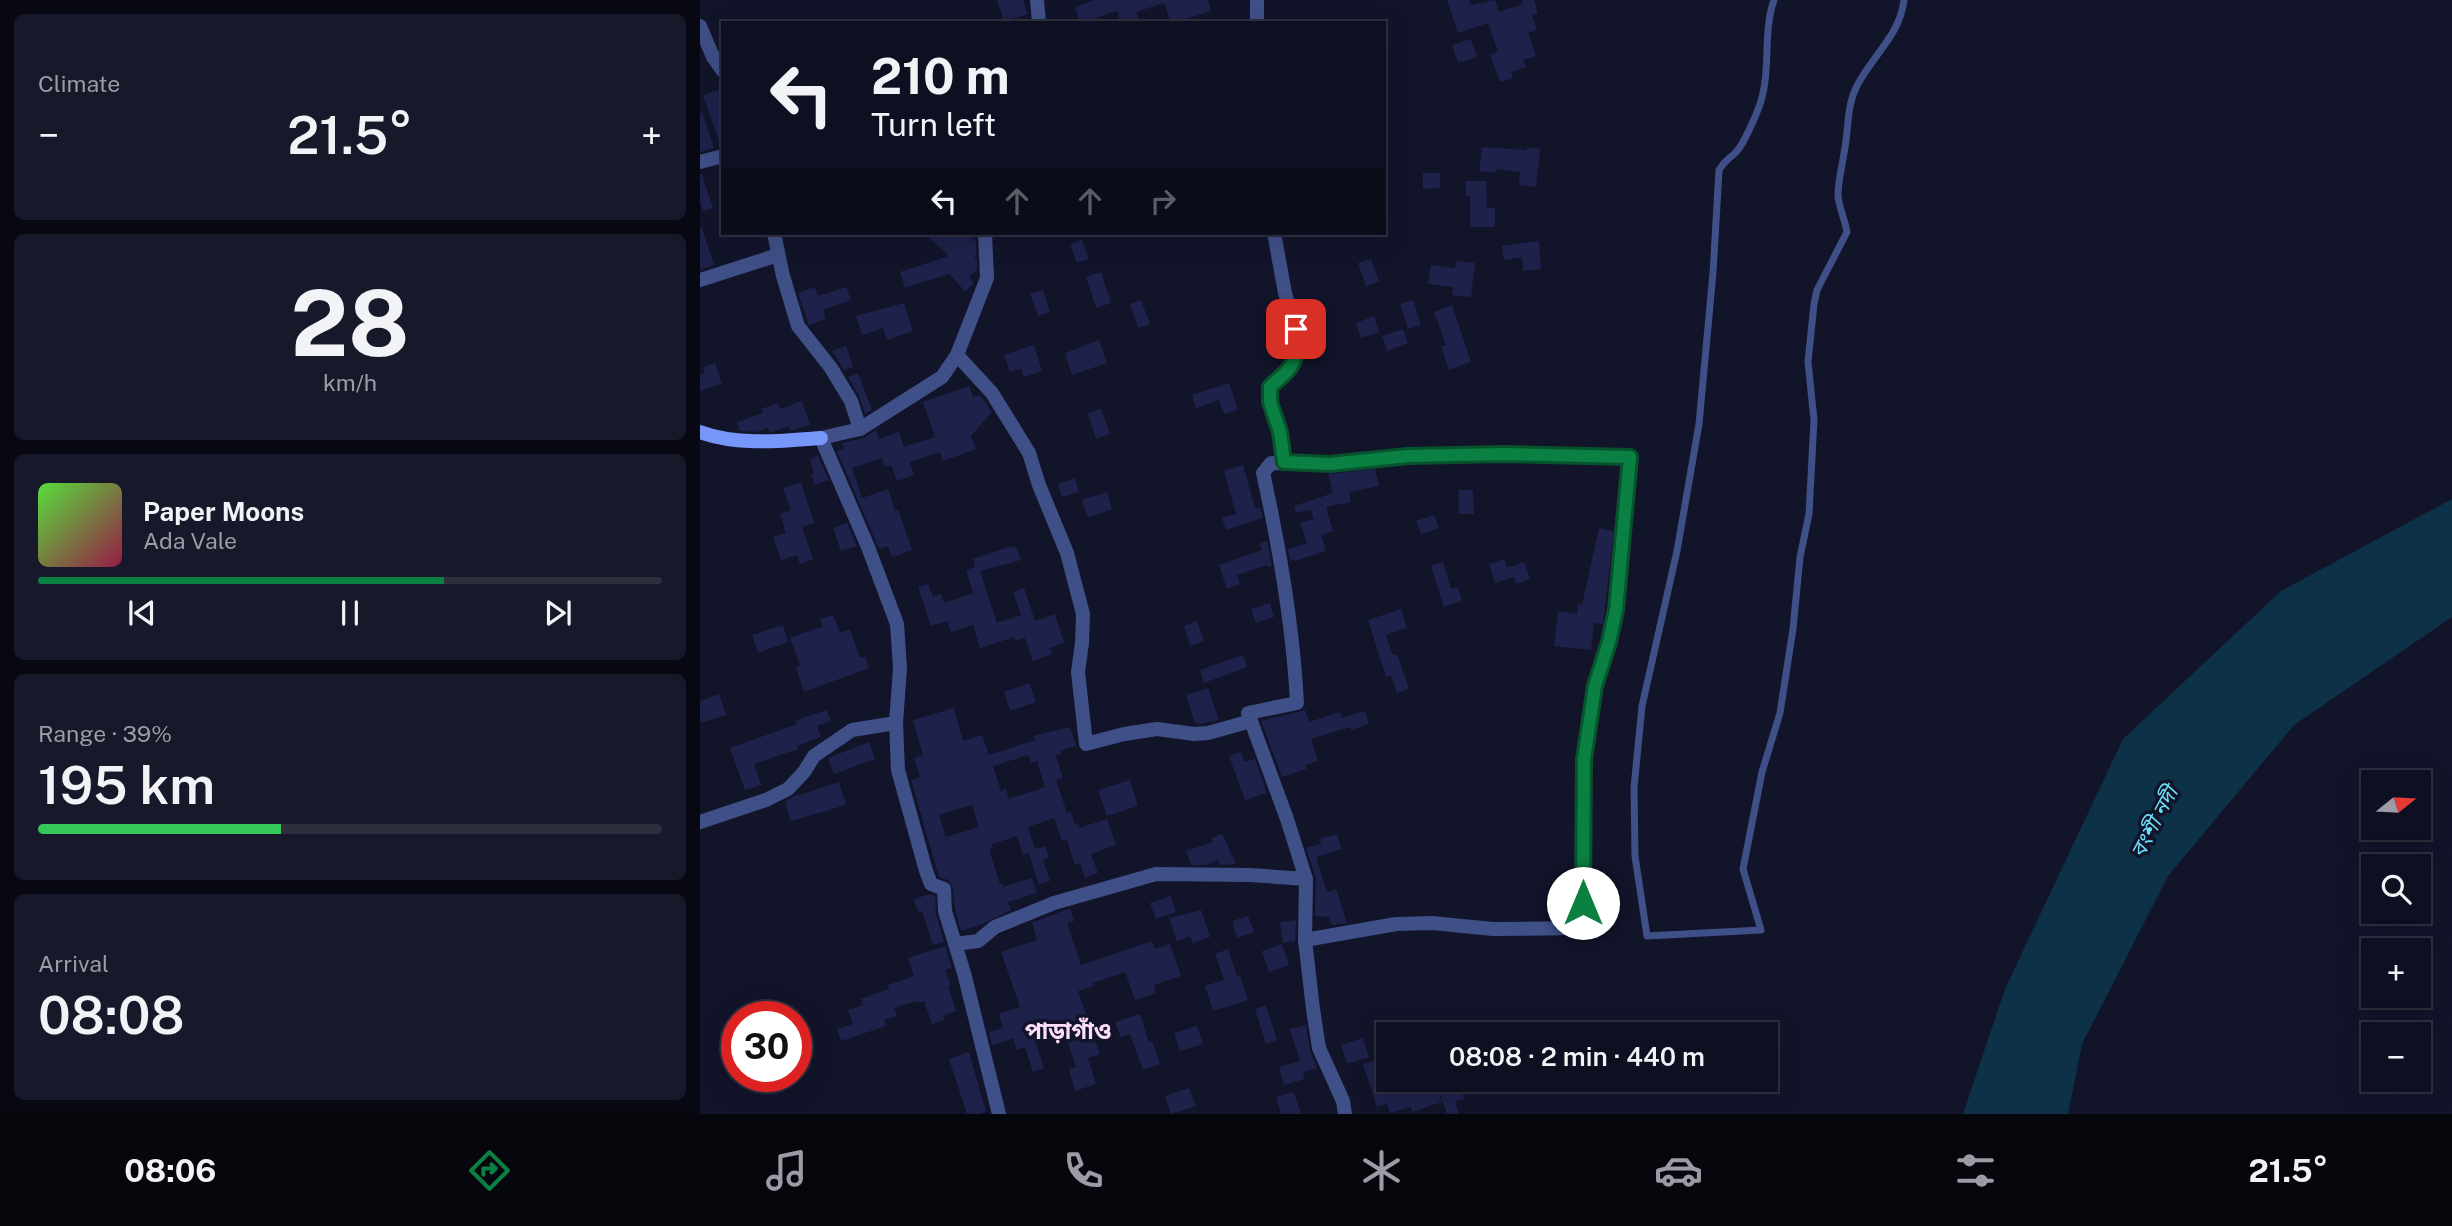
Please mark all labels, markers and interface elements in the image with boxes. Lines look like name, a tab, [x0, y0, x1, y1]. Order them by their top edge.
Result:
text: 210 m	[871, 47, 1010, 105]
icon: left	[756, 49, 847, 140]
text: Climate	[38, 70, 120, 97]
text: 21.5°	[287, 105, 413, 166]
text: Turn left	[871, 106, 996, 143]
text: −	[38, 113, 59, 158]
text: +	[641, 113, 662, 158]
icon: left	[925, 182, 963, 220]
icon: ahead	[998, 182, 1036, 220]
icon: ahead	[1071, 182, 1109, 220]
icon: right	[1144, 182, 1182, 220]
text: 28	[291, 270, 409, 376]
pin	[1266, 299, 1326, 359]
icon: arrive	[1277, 310, 1315, 348]
text: km/h	[323, 369, 377, 396]
text: Paper Moons	[143, 496, 304, 527]
text: Ada Vale	[143, 527, 237, 554]
icon: previous	[123, 594, 161, 632]
icon: pause	[331, 594, 369, 632]
icon: next	[539, 594, 577, 632]
text: Range · 39%	[38, 720, 172, 747]
text: 195 km	[38, 755, 215, 816]
north arrow	[2361, 770, 2431, 840]
map controls	[2361, 770, 2431, 1092]
water label: বংশী নদী	[2125, 778, 2185, 862]
button: search	[2361, 854, 2431, 924]
position arrow	[1546, 866, 1620, 940]
button: +	[2361, 938, 2431, 1008]
text: Arrival	[38, 950, 109, 977]
text: 08:08	[38, 985, 185, 1046]
speed limit sign: 30	[721, 1001, 812, 1092]
district label: পাড়াগাঁও	[1025, 1017, 1111, 1044]
button: −	[2361, 1022, 2431, 1092]
text: 08:08 · 2 min · 440 m	[1449, 1041, 1705, 1072]
icon: directions	[465, 1146, 514, 1195]
icon: music	[762, 1146, 811, 1195]
icon: phone	[1059, 1146, 1108, 1195]
icon: climate	[1357, 1146, 1406, 1195]
icon: car	[1654, 1146, 1703, 1195]
icon: filters	[1951, 1146, 2000, 1195]
text: 08:06	[124, 1152, 216, 1189]
text: 21.5°	[2248, 1152, 2328, 1189]

